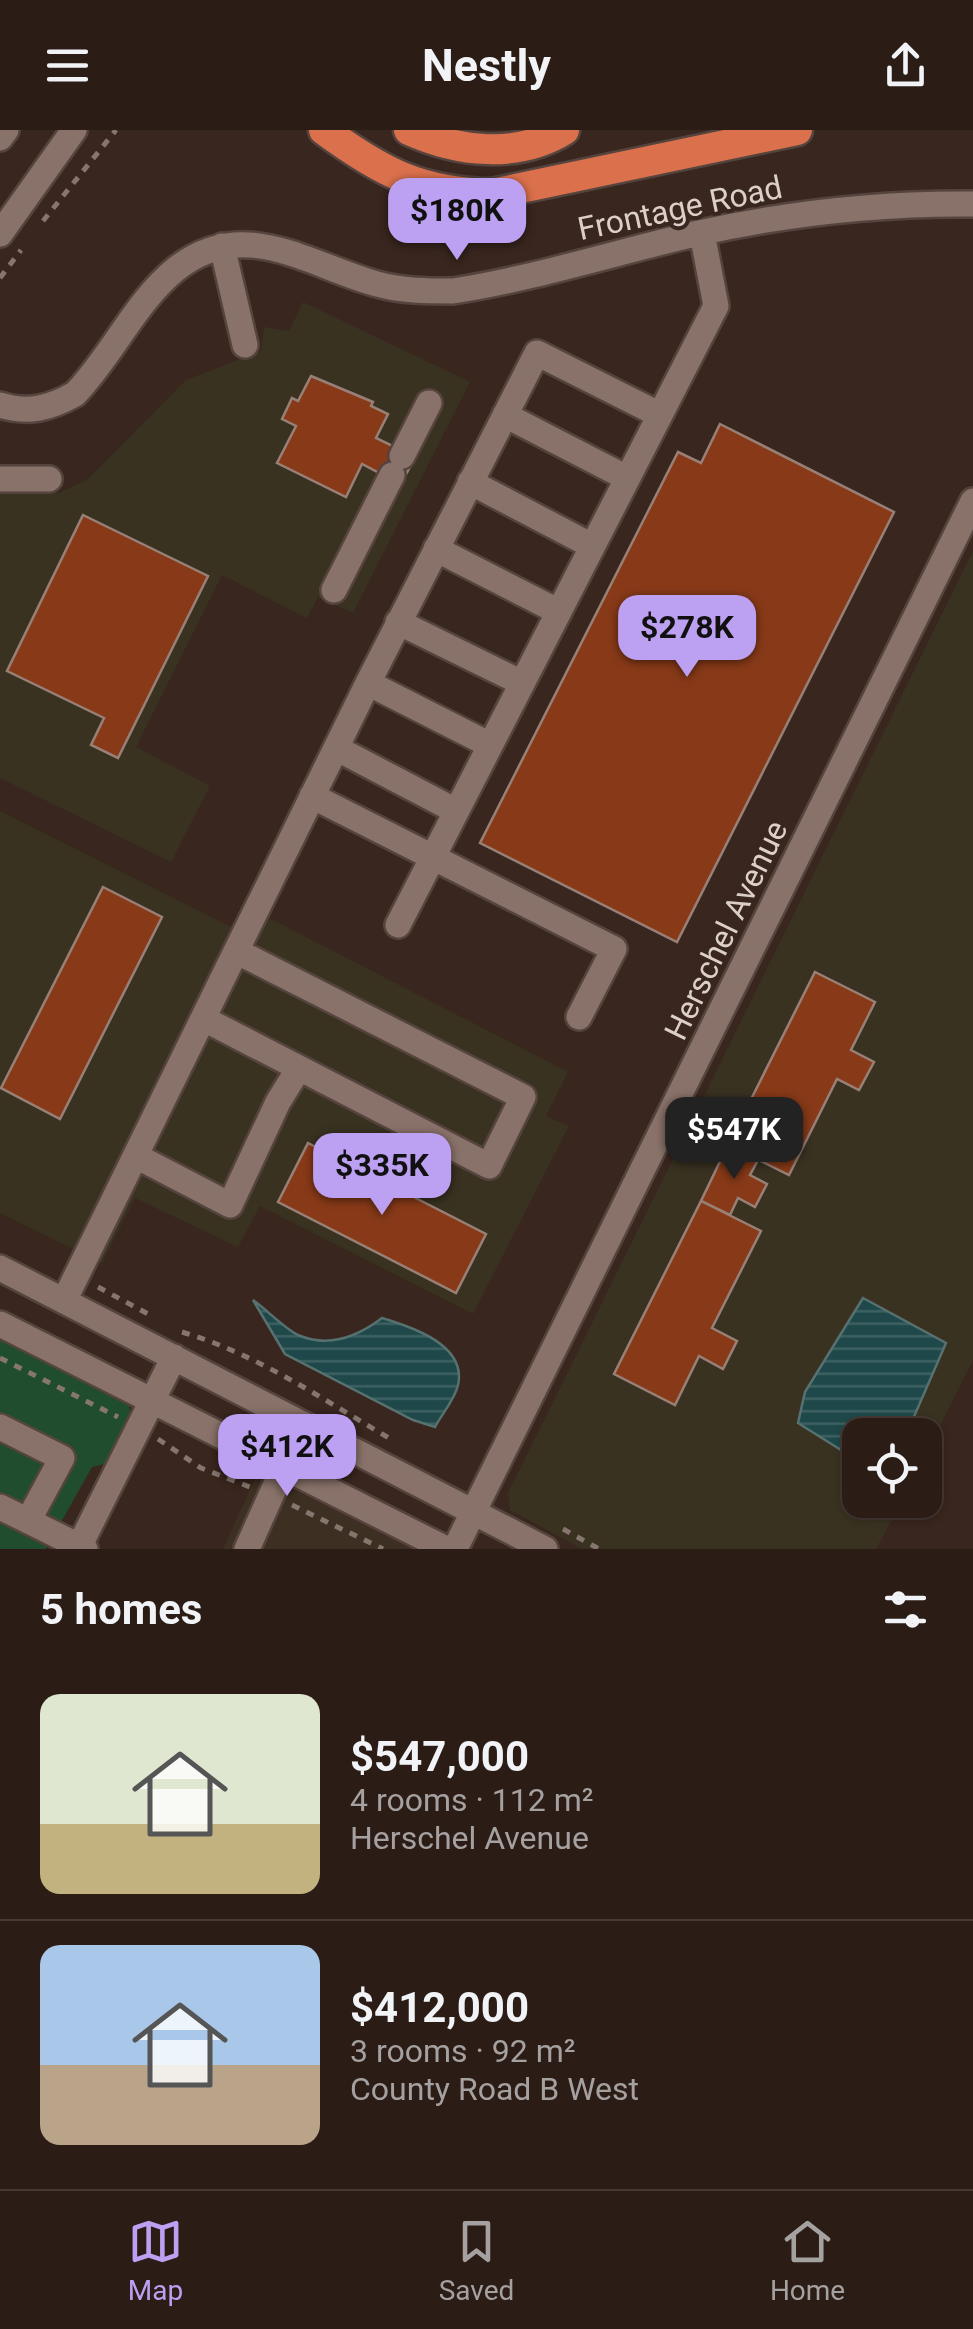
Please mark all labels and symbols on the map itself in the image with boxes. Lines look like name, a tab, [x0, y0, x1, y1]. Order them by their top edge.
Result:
street label: Frontage Road	[574, 168, 786, 248]
pin: $180K	[387, 178, 527, 263]
pin: $278K	[617, 595, 757, 680]
street label: Herschel Avenue	[657, 814, 795, 1046]
pin: $547K	[664, 1097, 804, 1182]
pin: $335K	[312, 1133, 452, 1218]
pin: $412K	[217, 1414, 357, 1499]

